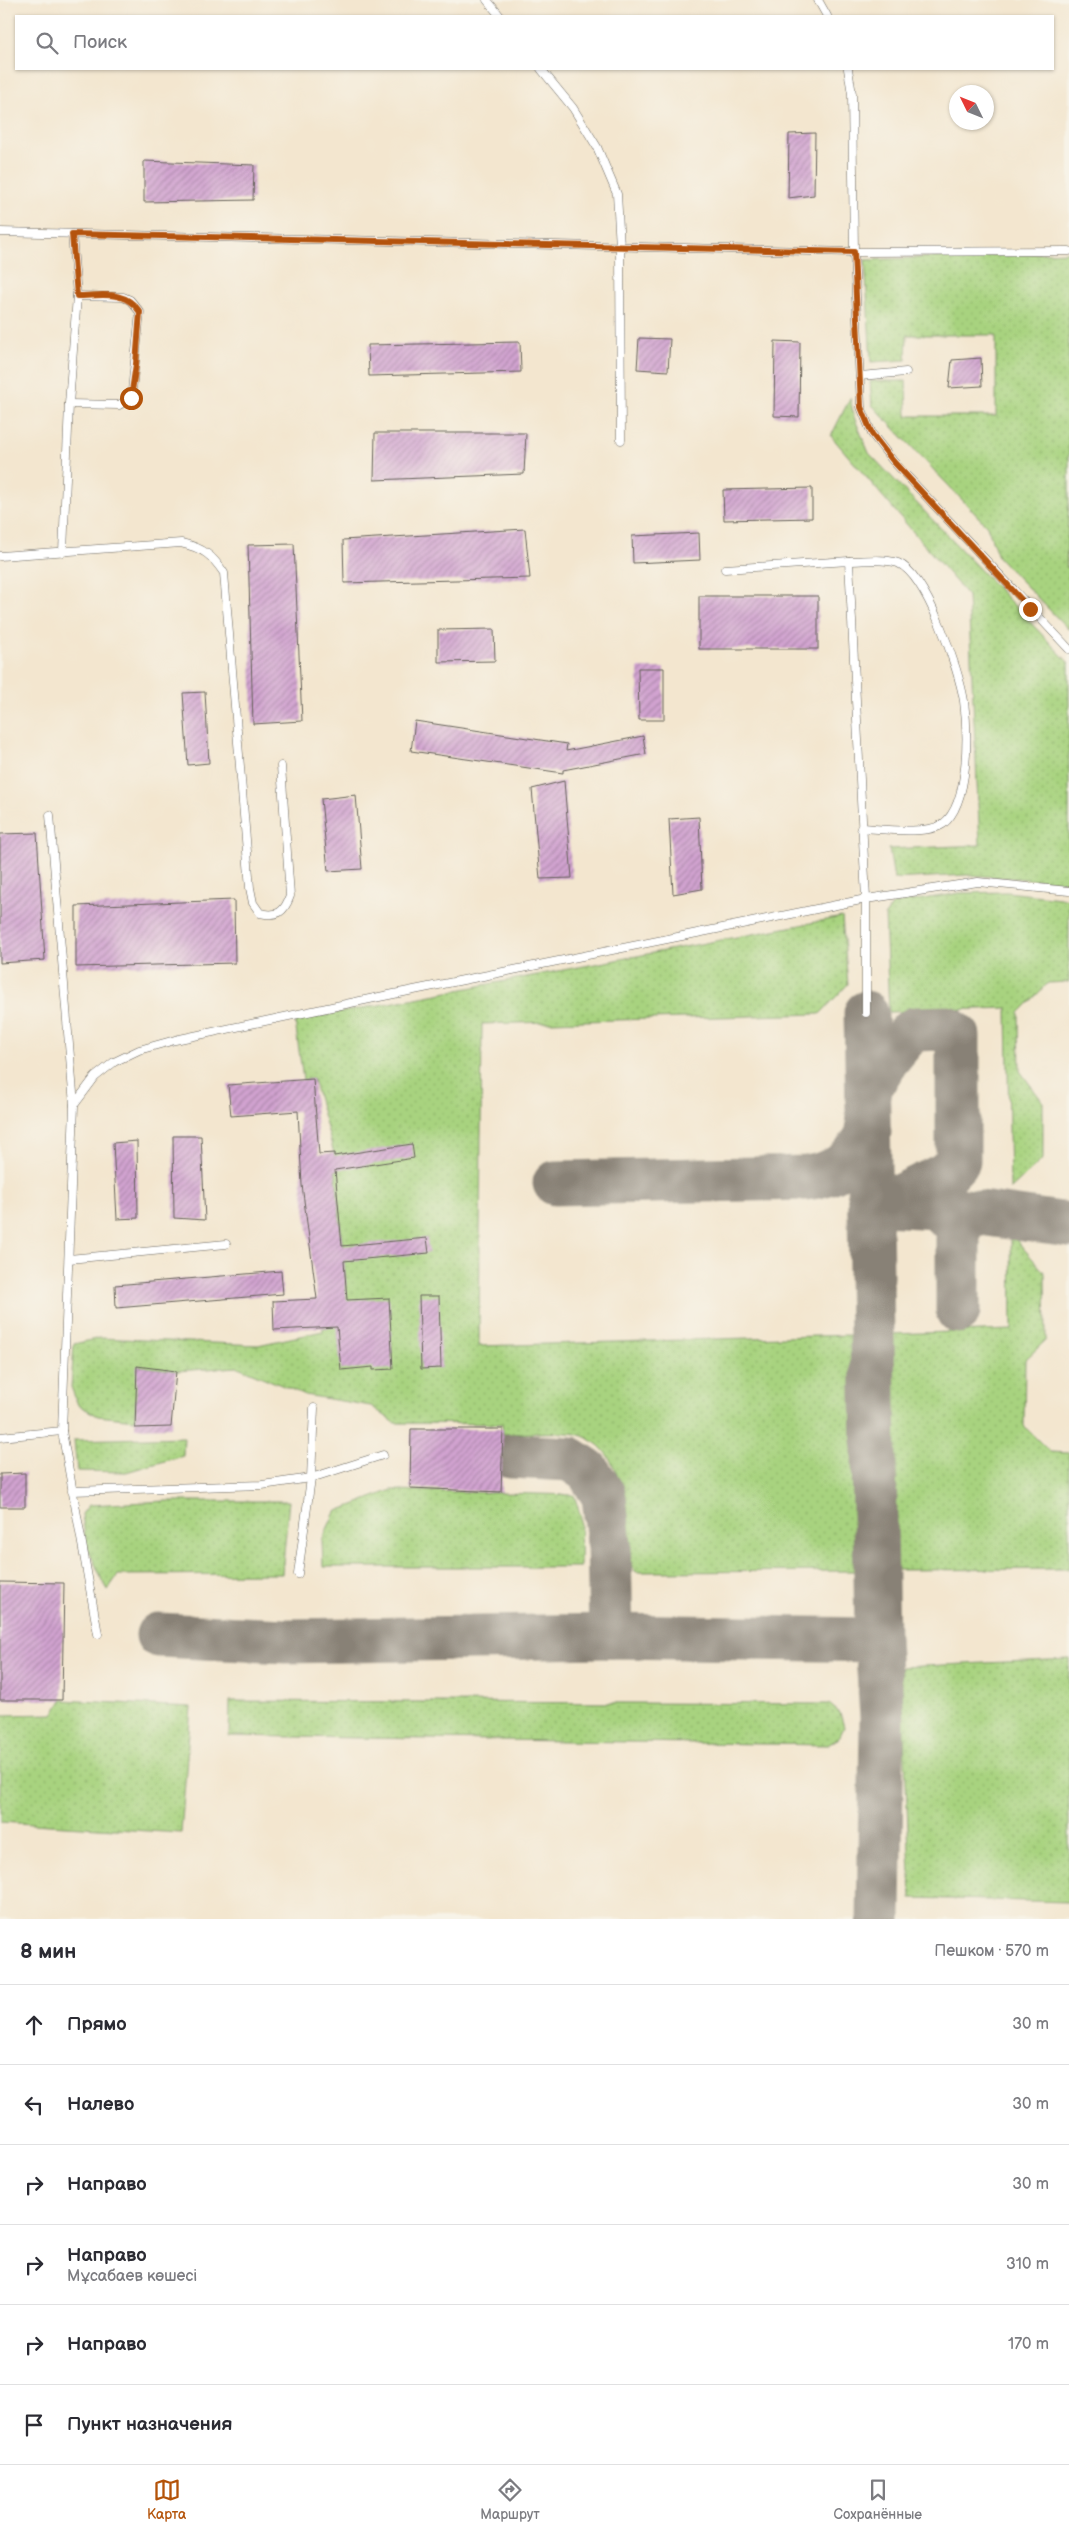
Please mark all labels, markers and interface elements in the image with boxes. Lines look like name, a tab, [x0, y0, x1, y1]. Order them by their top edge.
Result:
search box	[15, 15, 1054, 70]
icon: search	[33, 29, 61, 57]
text: Поиск	[73, 31, 127, 54]
north arrow	[949, 85, 994, 130]
route start	[120, 387, 143, 410]
route end	[1019, 598, 1042, 621]
text: 8 мин	[20, 1939, 76, 1964]
text: Пешком · 570 m	[934, 1942, 1049, 1961]
icon: ahead	[20, 2011, 48, 2039]
text: Прямо	[67, 2013, 127, 2036]
text: 30 m	[1012, 2015, 1049, 2034]
icon: left	[20, 2091, 48, 2119]
text: Налево	[67, 2093, 134, 2116]
text: 30 m	[1012, 2095, 1049, 2114]
icon: right	[20, 2171, 48, 2199]
text: Направо	[67, 2173, 147, 2196]
text: 30 m	[1012, 2175, 1049, 2194]
text: Направо	[67, 2244, 147, 2267]
icon: right	[20, 2251, 48, 2279]
text: 310 m	[1006, 2255, 1049, 2274]
text: Мұсабаев көшесі	[67, 2267, 197, 2286]
icon: right	[20, 2331, 48, 2359]
text: Направо	[67, 2333, 147, 2356]
text: 170 m	[1008, 2335, 1049, 2354]
icon: arrive	[20, 2411, 48, 2439]
text: Пункт назначения	[67, 2413, 232, 2436]
tab: Карта	[147, 2476, 186, 2523]
tab: Маршрут	[480, 2476, 540, 2523]
tab: Сохранённые	[834, 2476, 922, 2523]

